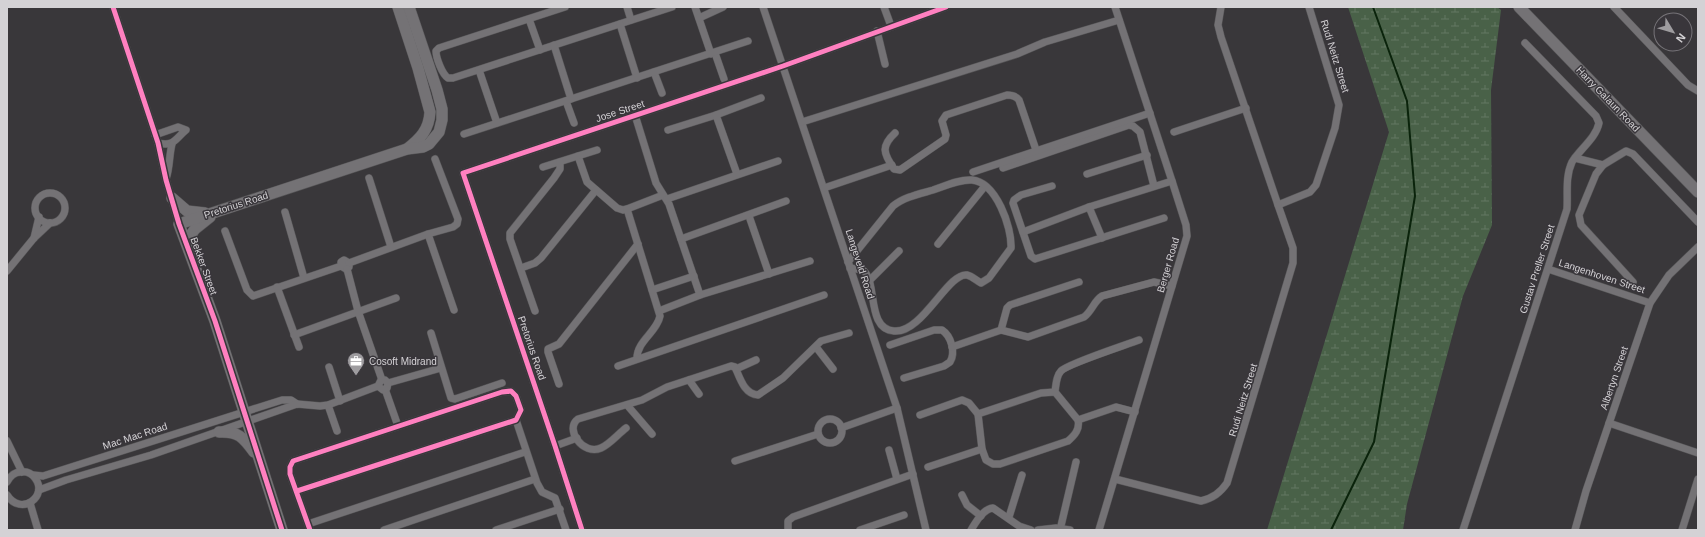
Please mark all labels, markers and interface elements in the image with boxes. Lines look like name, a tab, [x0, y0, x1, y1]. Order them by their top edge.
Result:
north arrow	[1653, 12, 1693, 52]
street label: Rudi Neitz Street	[1319, 18, 1351, 94]
text: N	[1674, 31, 1688, 45]
street label: Harry Galaun Road	[1574, 64, 1642, 134]
street label: Jose Street	[594, 98, 646, 124]
street label: Pretorius Road	[203, 189, 269, 221]
street label: Gustav Preller Street	[1517, 223, 1557, 315]
street label: Langeveld Road	[844, 228, 876, 300]
street label: Bekker Street	[188, 236, 220, 297]
street label: Berger Road	[1155, 236, 1181, 294]
street label: Langenhoven Street	[1557, 257, 1647, 295]
street label: Pretorius Road	[516, 315, 548, 381]
street label: Albertyn Street	[1598, 345, 1630, 411]
office icon: Cosoft Midrand	[346, 351, 366, 376]
place label: Cosoft Midrand	[369, 356, 437, 367]
street label: Rudi Neitz Street	[1227, 362, 1259, 438]
street label: Mac Mac Road	[101, 420, 169, 452]

